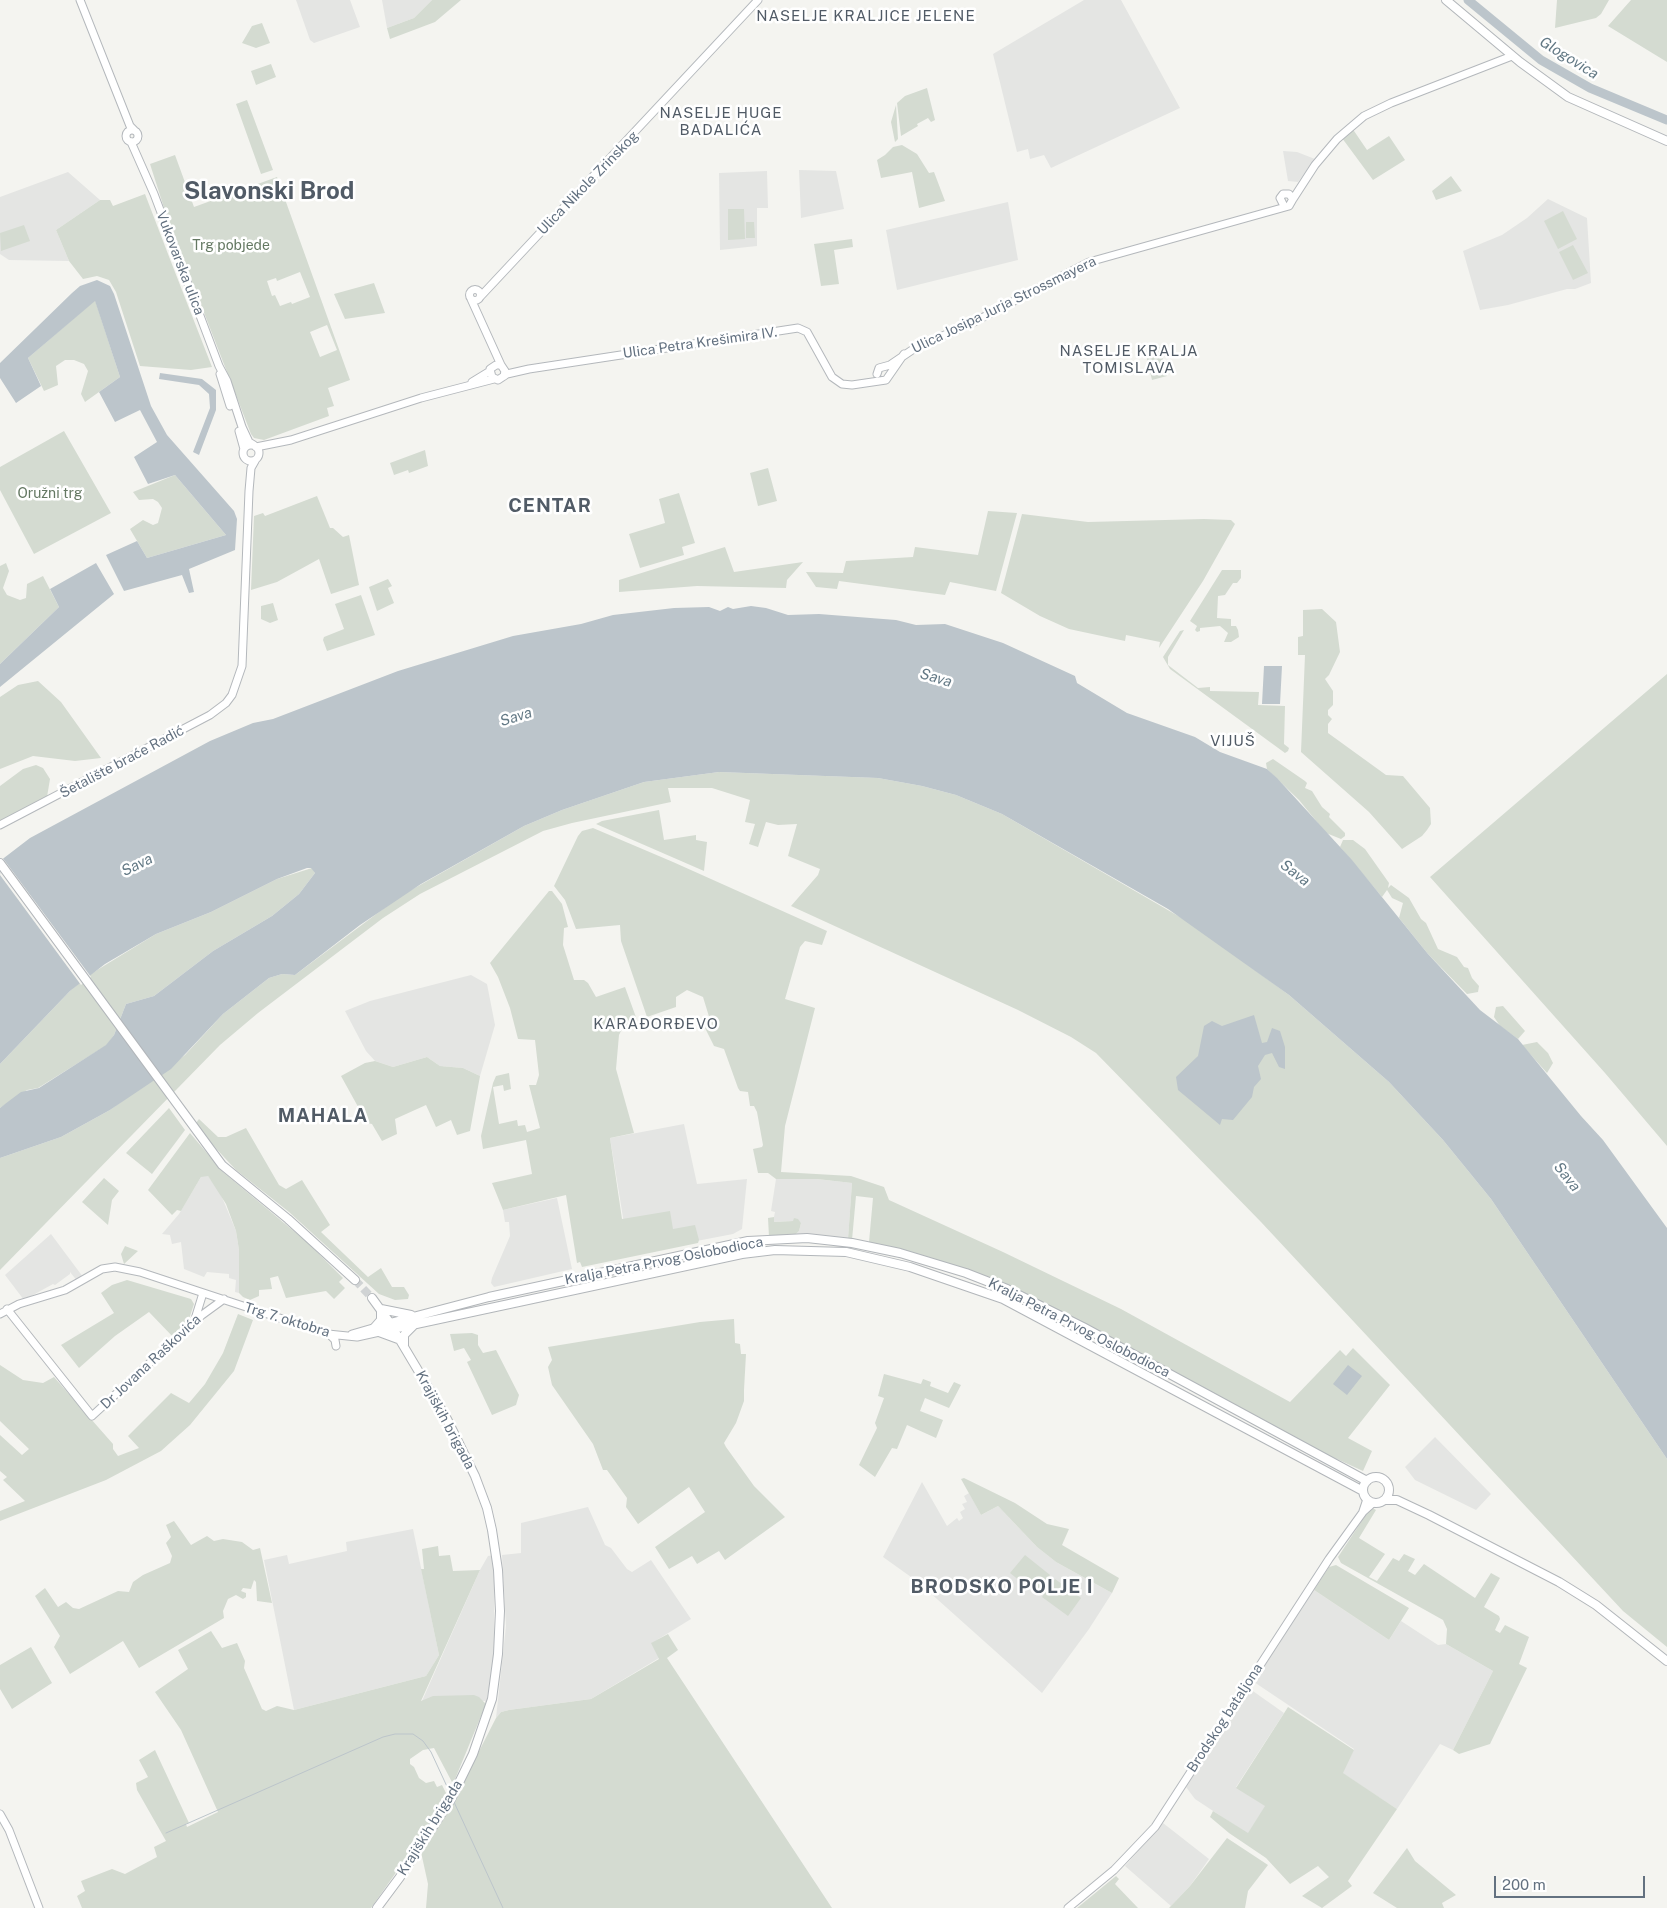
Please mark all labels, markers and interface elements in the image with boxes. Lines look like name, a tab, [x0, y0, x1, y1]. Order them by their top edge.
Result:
district label: NASELJE KRALJICE JELENE	[753, 7, 979, 25]
water label: Glogovica	[1536, 33, 1602, 83]
district label: NASELJE HUGE BADALIĆA	[658, 104, 784, 139]
street label: Ulica Nikole Zrinskog	[534, 128, 642, 238]
district label: Slavonski Brod	[184, 178, 354, 206]
street label: Vukovarska ulica	[152, 209, 208, 317]
park label: Trg pobjede	[192, 238, 270, 254]
street label: Ulica Josipa Jurja Strossmayera	[909, 253, 1099, 357]
street label: Ulica Petra Krešimira IV.	[622, 324, 778, 362]
district label: NASELJE KRALJA TOMISLAVA	[1058, 342, 1200, 377]
park label: Oružni trg	[18, 486, 82, 502]
district label: CENTAR	[507, 495, 593, 517]
water label: Sava	[918, 665, 954, 691]
water label: Sava	[498, 704, 534, 730]
street label: Šetalište braće Radić	[57, 722, 187, 802]
district label: VIJUŠ	[1210, 732, 1256, 750]
water label: Sava	[118, 850, 156, 880]
water label: Sava	[1277, 856, 1313, 890]
district label: KARAĐORĐEVO	[592, 1015, 720, 1033]
district label: MAHALA	[277, 1105, 369, 1127]
water label: Sava	[1550, 1159, 1584, 1195]
street label: Kralja Petra Prvog Oslobodioca	[563, 1234, 765, 1288]
street label: Kralja Petra Prvog Oslobodioca	[985, 1275, 1173, 1381]
street label: Trg 7. oktobra	[242, 1299, 332, 1341]
street label: Dr Jovana Raškovića	[97, 1311, 205, 1413]
street label: Krajiških brigada	[412, 1368, 478, 1472]
district label: BRODSKO POLJE I	[909, 1576, 1095, 1598]
street label: Brodskog bataljona	[1184, 1661, 1266, 1775]
street label: Krajiških brigada	[394, 1777, 466, 1879]
scale bar	[1497, 1866, 1648, 1898]
text: 200 m	[1502, 1876, 1546, 1893]

